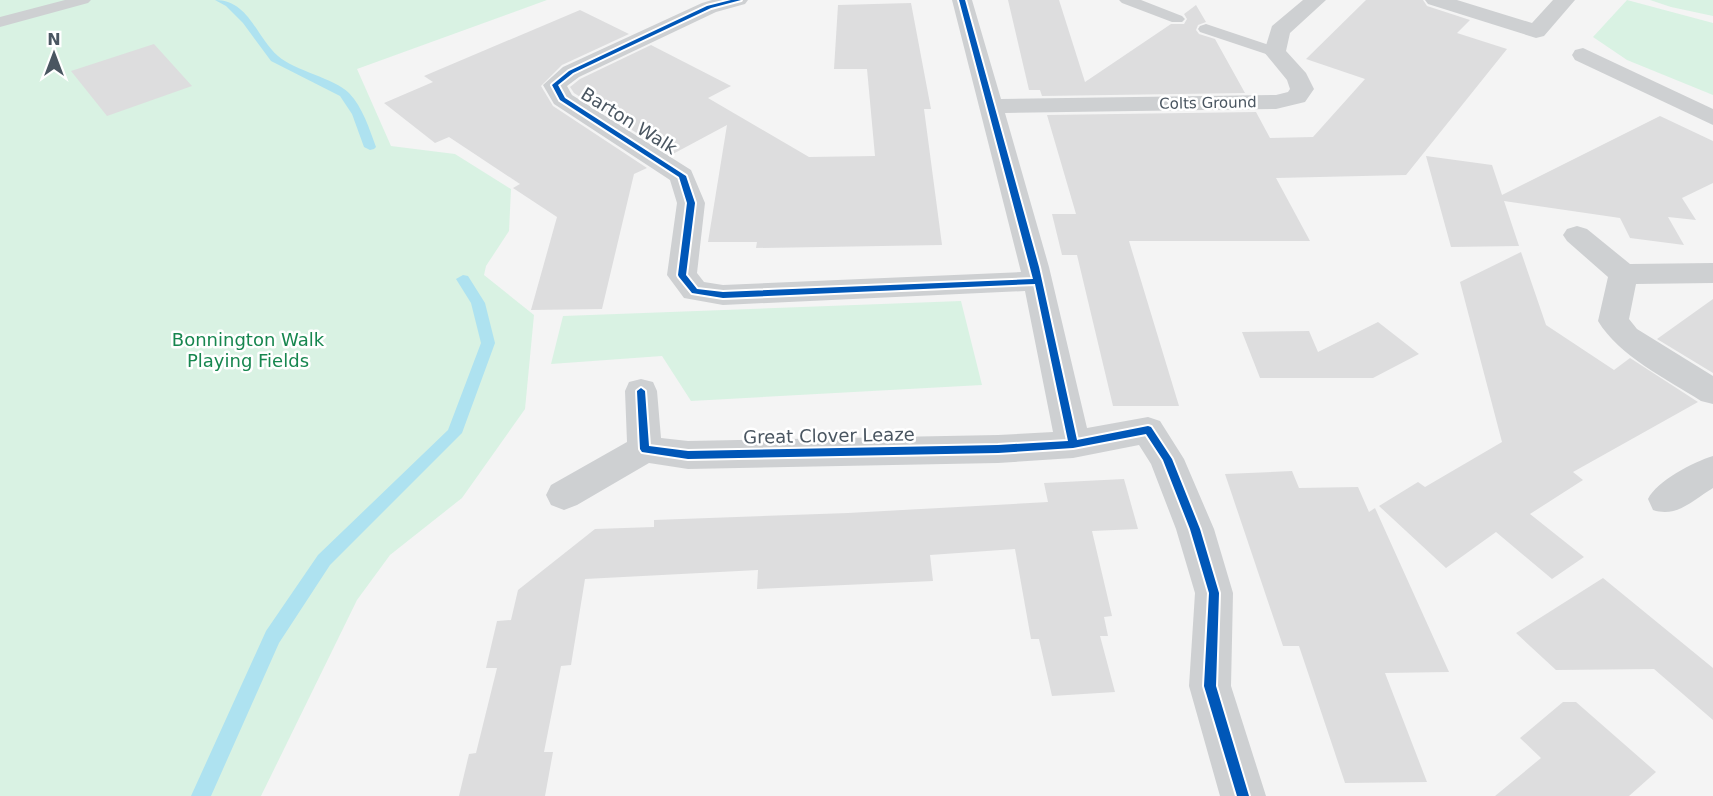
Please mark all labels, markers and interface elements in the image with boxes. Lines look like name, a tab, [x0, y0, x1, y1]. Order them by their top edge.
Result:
north arrow	[24, 24, 84, 84]
text: N	[47, 30, 61, 49]
street label: Barton Walk	[577, 83, 682, 159]
street label: Colts Ground	[1159, 93, 1257, 113]
park label: Bonnington Walk Playing Fields	[172, 329, 325, 371]
street label: Great Clover Leaze	[743, 424, 915, 447]

